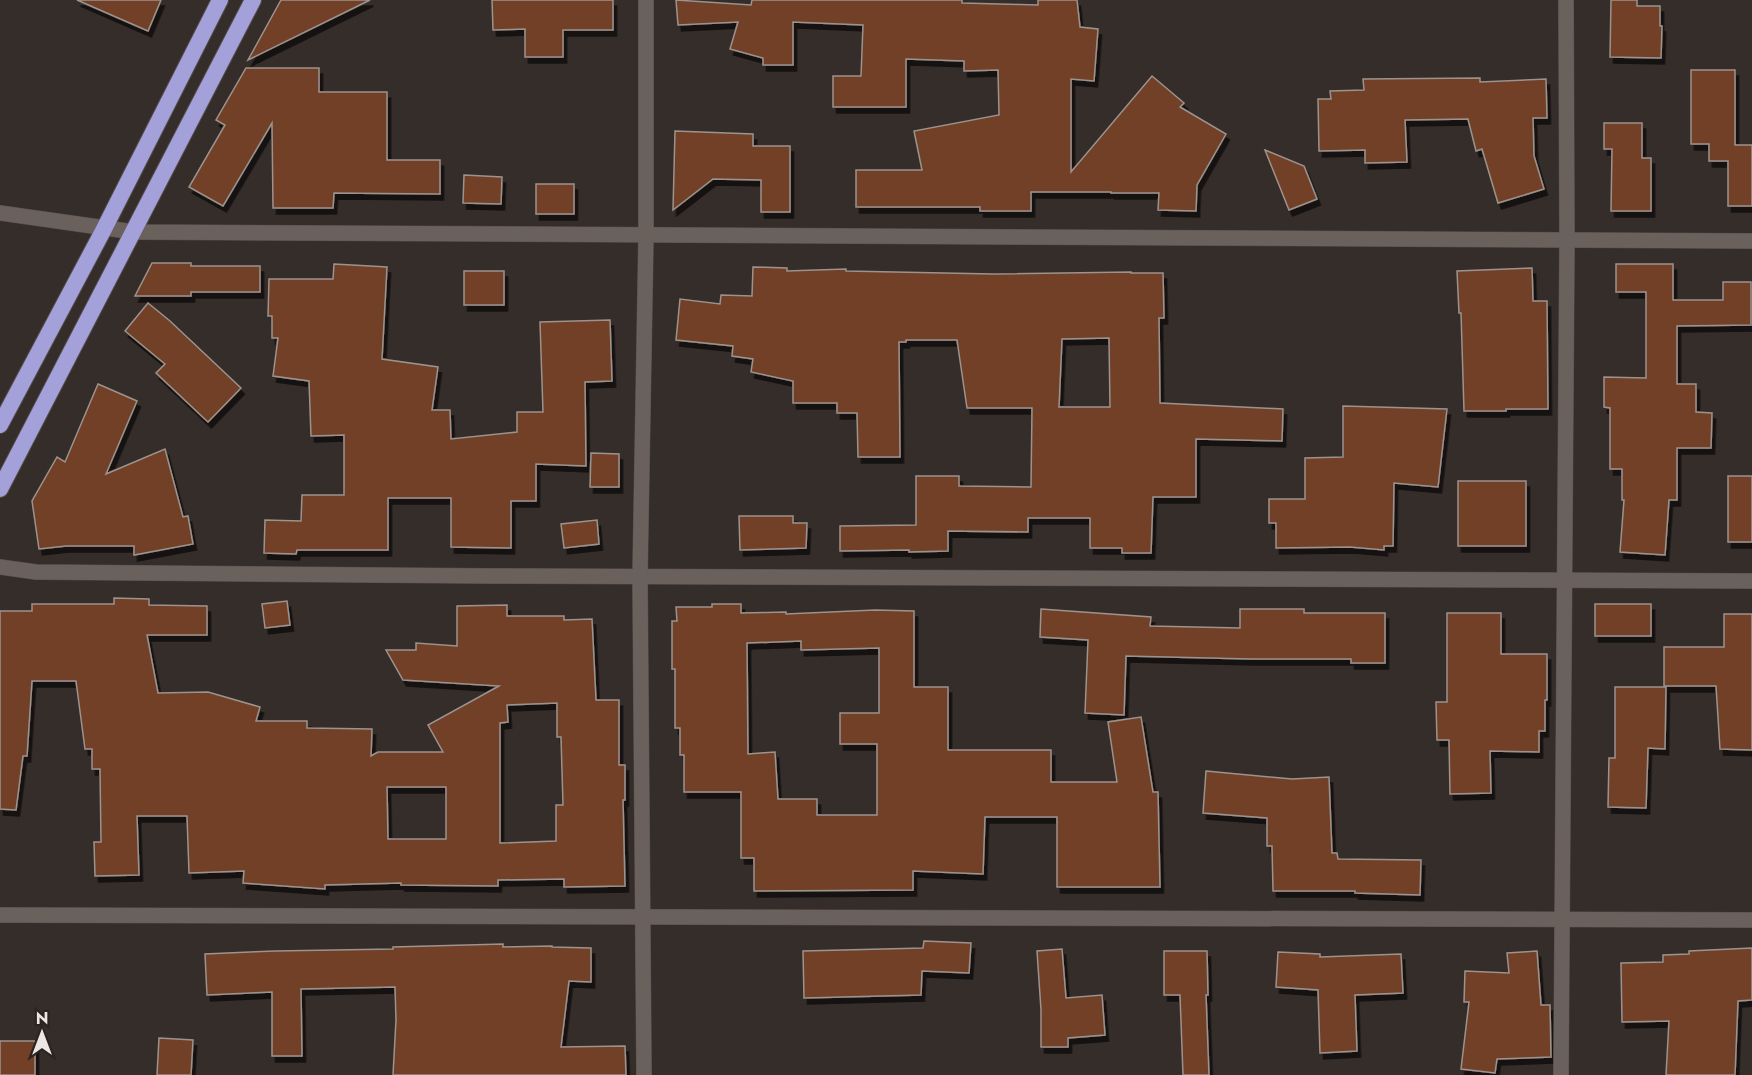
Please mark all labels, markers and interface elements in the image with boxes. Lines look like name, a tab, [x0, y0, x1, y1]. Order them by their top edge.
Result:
north arrow	[12, 1003, 72, 1063]
text: N	[36, 1007, 48, 1030]

